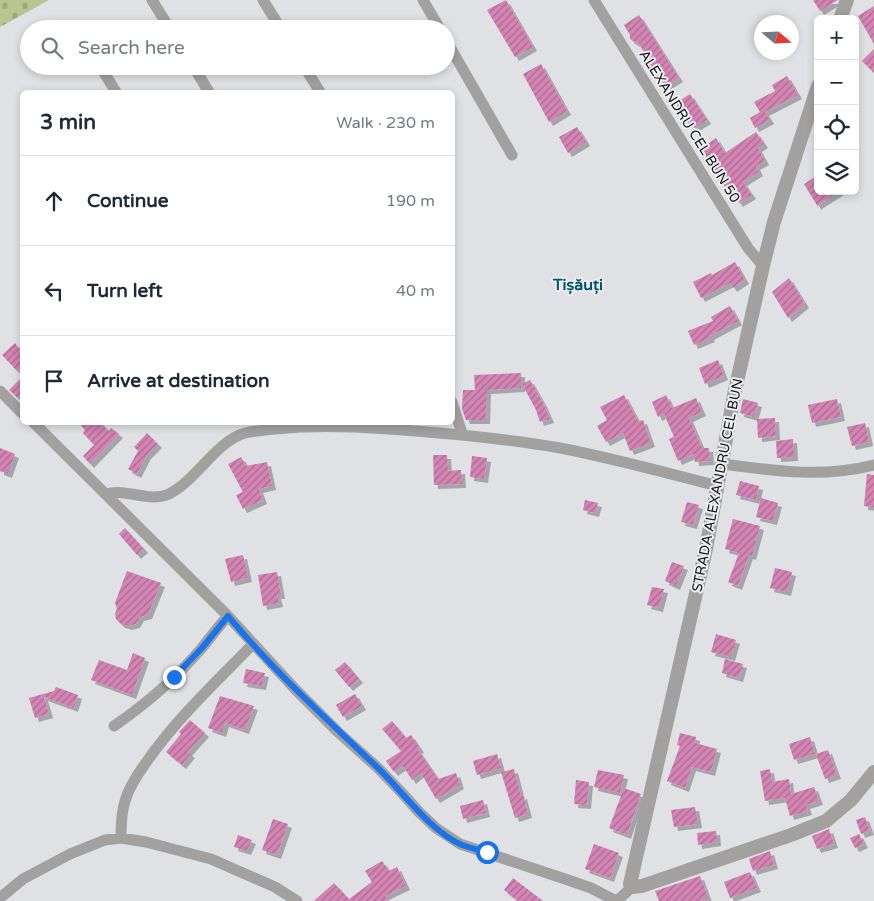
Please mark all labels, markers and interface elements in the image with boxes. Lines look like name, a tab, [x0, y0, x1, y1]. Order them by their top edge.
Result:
north arrow	[754, 15, 799, 60]
map controls	[814, 15, 859, 195]
button: +	[814, 15, 859, 60]
search box	[20, 20, 455, 75]
icon: search	[38, 34, 66, 62]
text: Search here	[78, 37, 185, 59]
street label: ALEXANDRU CEL BUN 50	[636, 47, 744, 206]
button: −	[814, 60, 859, 105]
button: locate	[814, 105, 859, 150]
text: 3 min	[40, 110, 96, 135]
text: Walk · 230 m	[336, 113, 435, 133]
button: layers	[814, 150, 859, 195]
icon: ahead	[40, 187, 68, 215]
text: Continue	[87, 190, 169, 212]
text: 190 m	[386, 191, 435, 211]
district label: Tișăuți	[552, 275, 603, 295]
icon: left	[40, 277, 68, 305]
text: Turn left	[87, 280, 163, 302]
text: 40 m	[396, 281, 435, 301]
icon: arrive	[40, 367, 68, 395]
text: Arrive at destination	[87, 370, 270, 392]
street label: STRADA ALEXANDRU CEL BUN	[688, 377, 747, 593]
route end	[163, 666, 186, 689]
route start	[476, 841, 499, 864]

